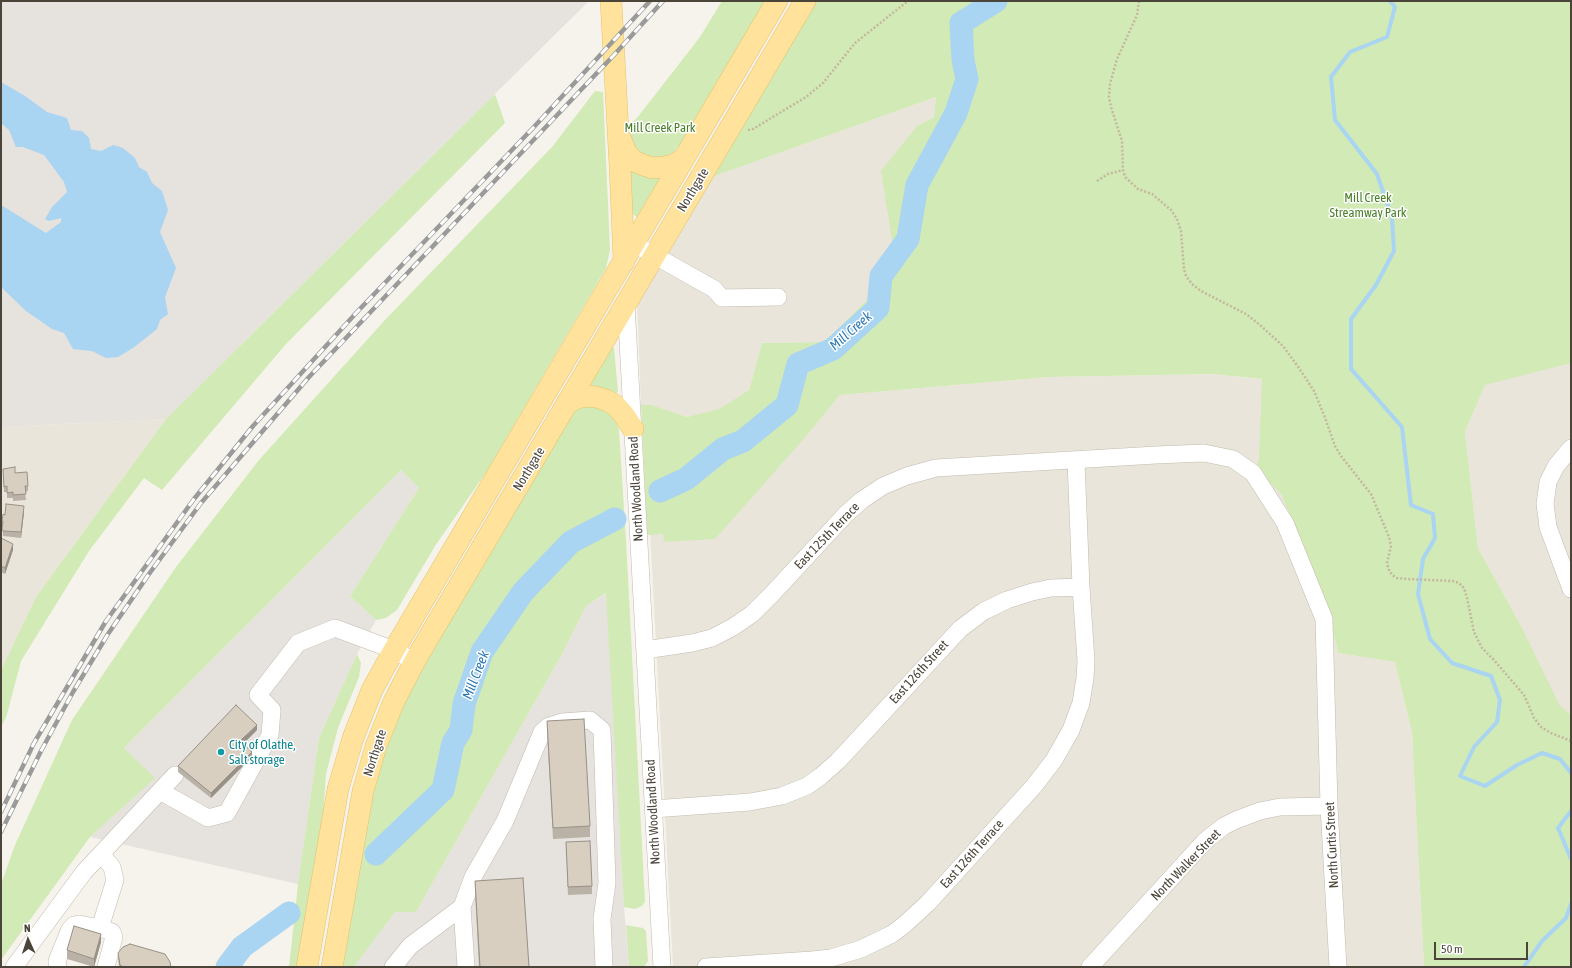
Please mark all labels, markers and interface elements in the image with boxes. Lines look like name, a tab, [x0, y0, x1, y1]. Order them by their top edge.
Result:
park label: Mill Creek Park	[624, 120, 696, 136]
street label: Northgate	[674, 165, 712, 215]
park label: Mill Creek Streamway Park	[1330, 190, 1406, 221]
water label: Mill Creek	[826, 308, 876, 354]
street label: North Woodland Road	[625, 436, 647, 542]
street label: Northgate	[510, 444, 548, 494]
street label: East 125th Terrace	[791, 499, 863, 573]
street label: East 126th Street	[886, 637, 952, 707]
water label: Mill Creek	[459, 648, 493, 702]
street label: Northgate	[360, 728, 390, 778]
place label: City of Olathe, Salt storage	[229, 737, 296, 768]
marker: City of Olathe, Salt storage	[216, 747, 226, 757]
street label: North Woodland Road	[642, 759, 664, 865]
street label: North Curtis Street	[1322, 801, 1342, 889]
street label: East 126th Terrace	[937, 817, 1007, 891]
street label: North Walker Street	[1148, 826, 1224, 904]
north arrow	[8, 920, 48, 960]
text: N	[24, 922, 31, 934]
scale bar	[1436, 934, 1530, 960]
text: 50 m	[1441, 942, 1463, 956]

